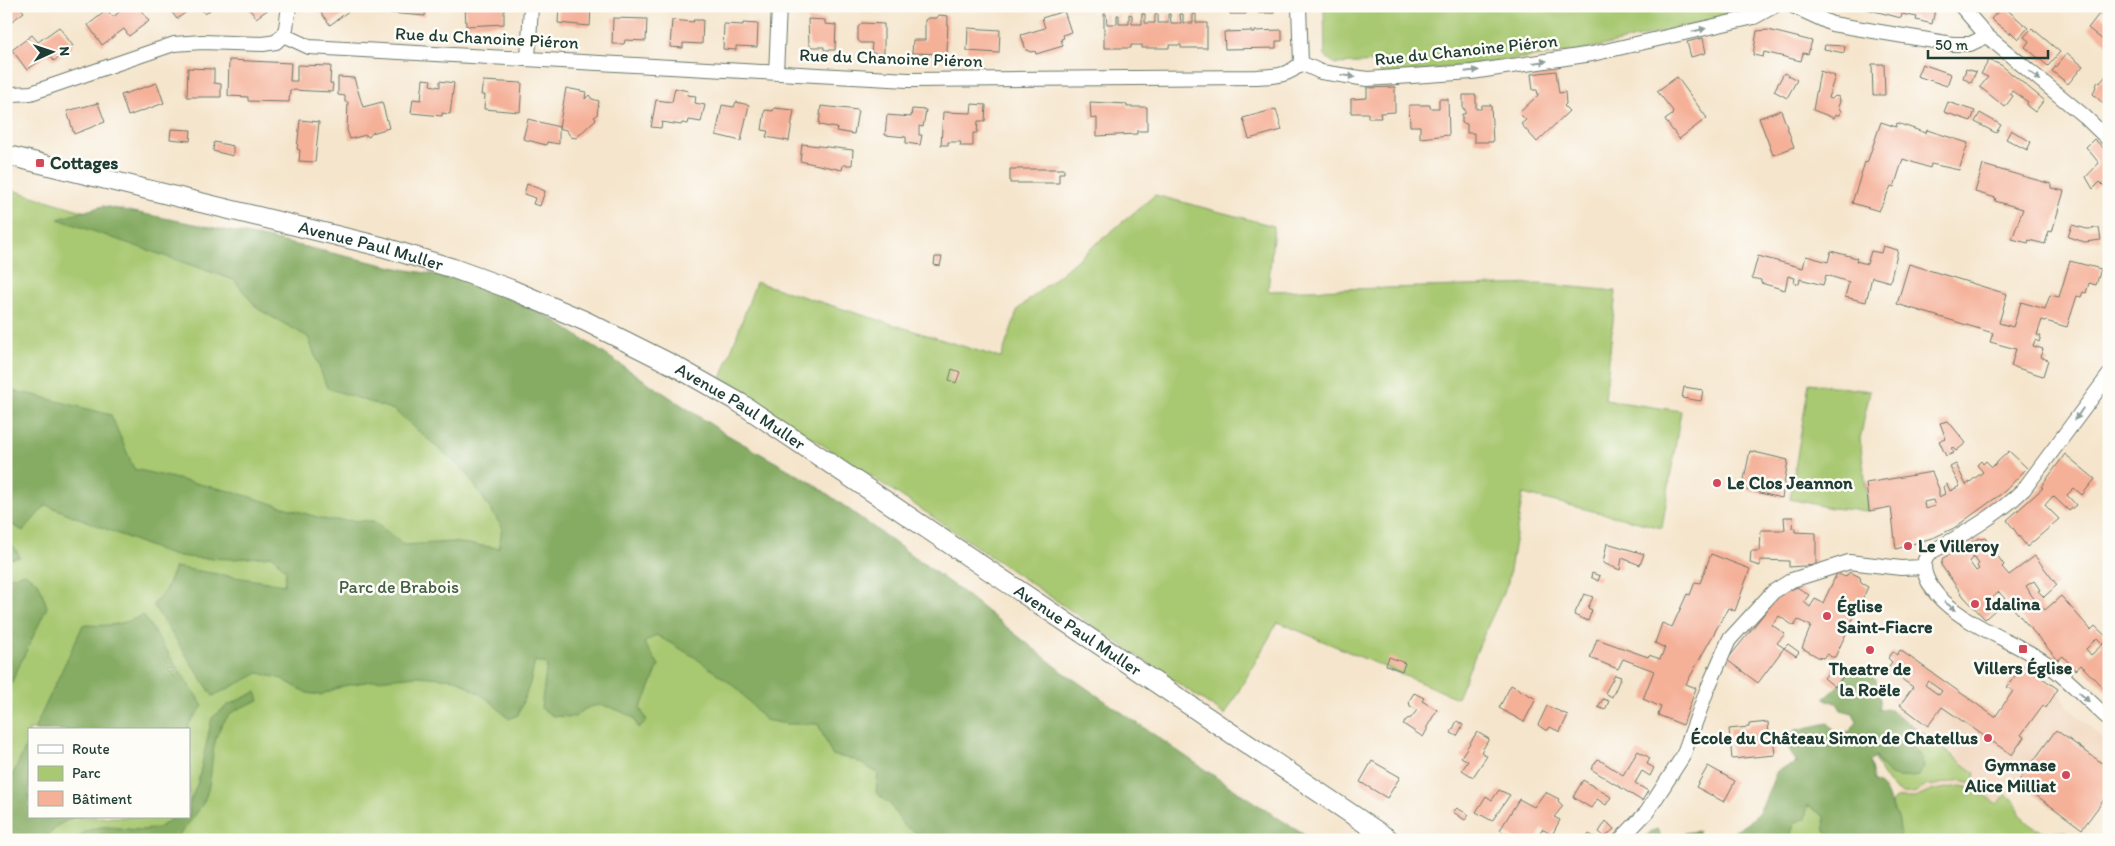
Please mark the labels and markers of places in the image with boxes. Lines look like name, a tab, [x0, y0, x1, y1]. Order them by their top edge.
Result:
place label: Cottages	[50, 152, 118, 174]
marker: Cottages	[34, 157, 46, 169]
place label: Le Clos Jeannon	[1727, 472, 1853, 494]
marker: Le Clos Jeannon	[1711, 477, 1723, 489]
place label: Le Villeroy	[1918, 535, 1999, 557]
marker: Le Villeroy	[1902, 540, 1914, 552]
place label: Idalina	[1985, 593, 2041, 615]
place label: Église Saint-Fiacre	[1837, 595, 1933, 638]
marker: Idalina	[1969, 598, 1981, 610]
marker: Église Saint-Fiacre	[1821, 610, 1833, 622]
marker: Villers Église	[2017, 643, 2029, 655]
marker: Theatre de la Roële	[1864, 644, 1876, 656]
place label: Villers Église	[1974, 657, 2073, 679]
place label: Theatre de la Roële	[1828, 658, 1912, 701]
place label: École du Château Simon de Chatellus	[1691, 727, 1978, 749]
marker: École du Château Simon de Chatellus	[1982, 732, 1994, 744]
place label: Gymnase Alice Milliat	[1964, 754, 2056, 797]
marker: Gymnase Alice Milliat	[2060, 769, 2072, 781]

